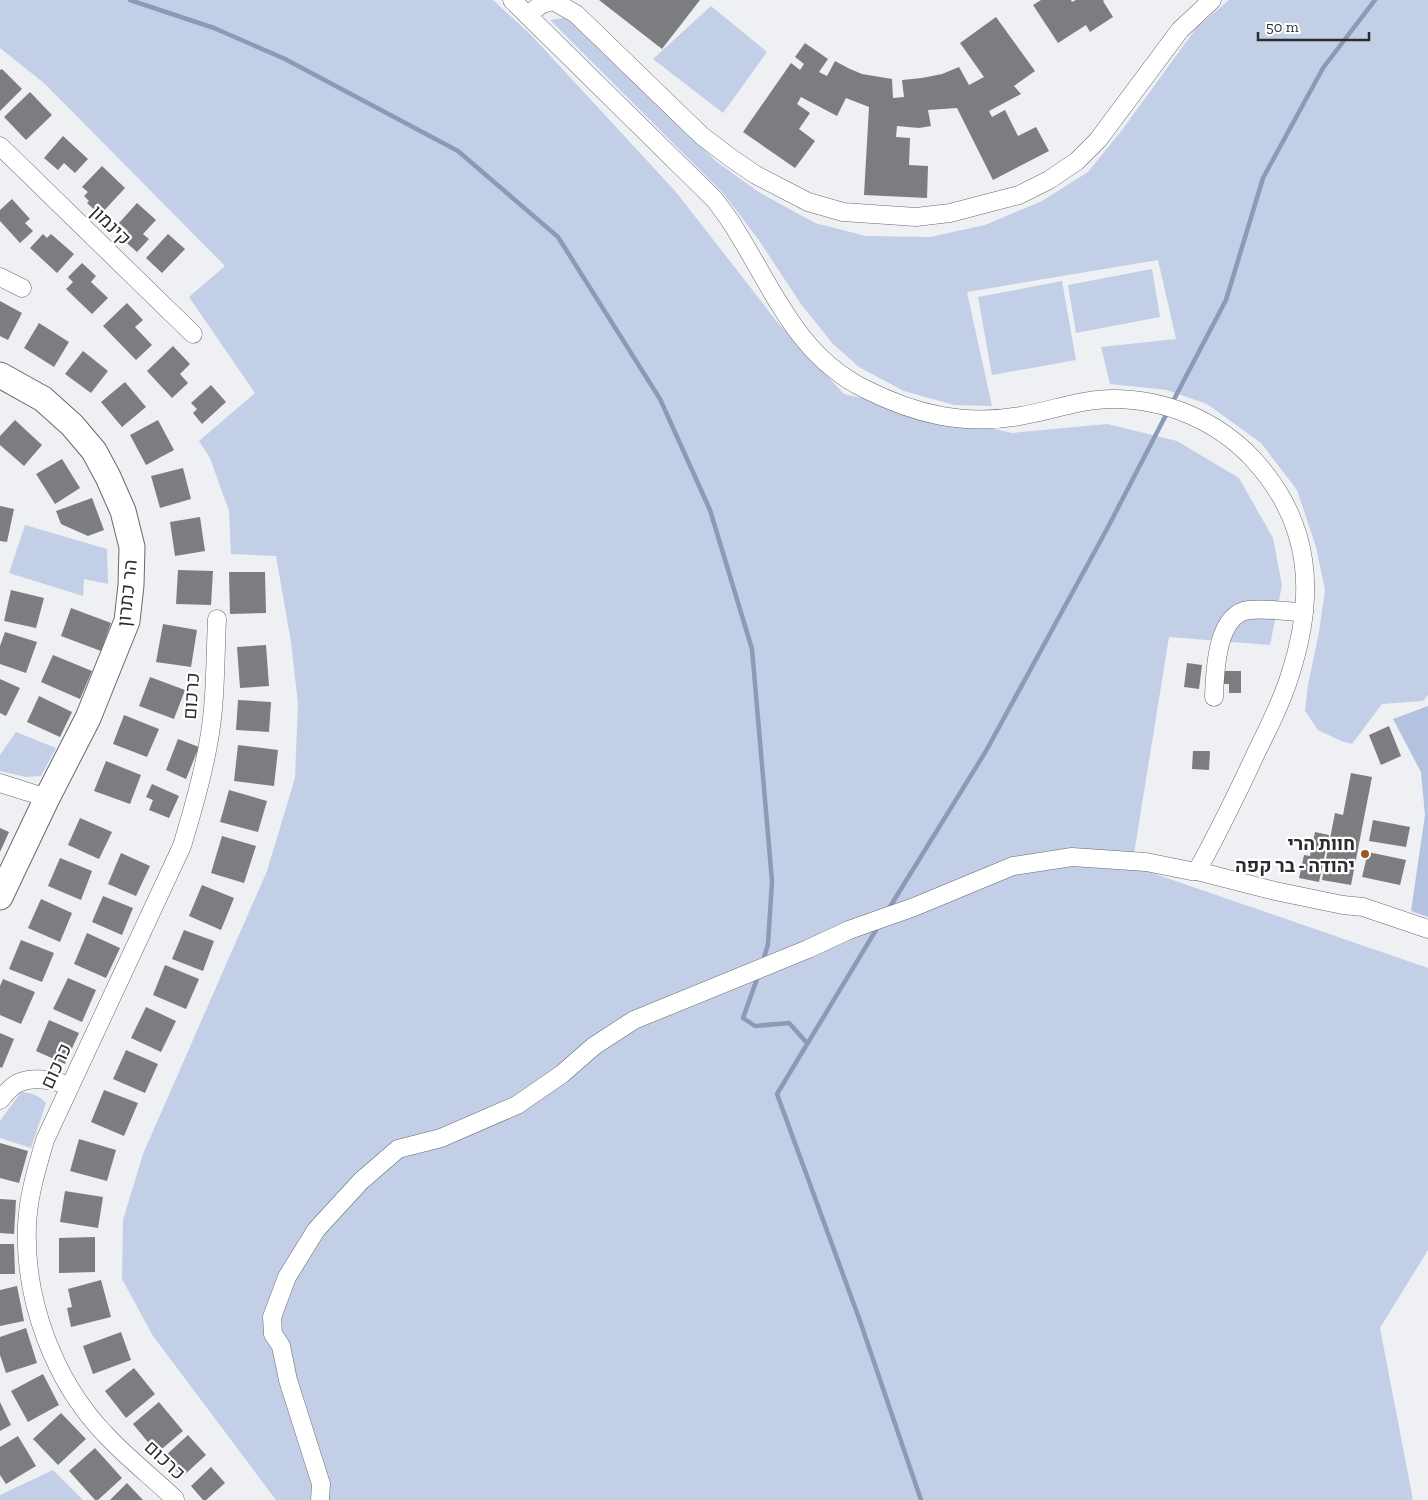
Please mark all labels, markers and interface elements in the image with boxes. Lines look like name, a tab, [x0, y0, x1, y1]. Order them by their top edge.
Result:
scale bar	[1258, 10, 1369, 42]
text: 50 m	[1266, 18, 1299, 36]
street label: קינמון	[86, 200, 136, 250]
street label: הר כתרון	[112, 558, 142, 628]
street label: כרכום	[178, 672, 204, 720]
place label: חוות הרי יהודה - בר קפה	[1235, 832, 1355, 877]
marker: חוות הרי יהודה - בר קפה	[1359, 848, 1371, 860]
street label: כרכום	[36, 1040, 76, 1092]
street label: כרכום	[140, 1435, 190, 1485]

